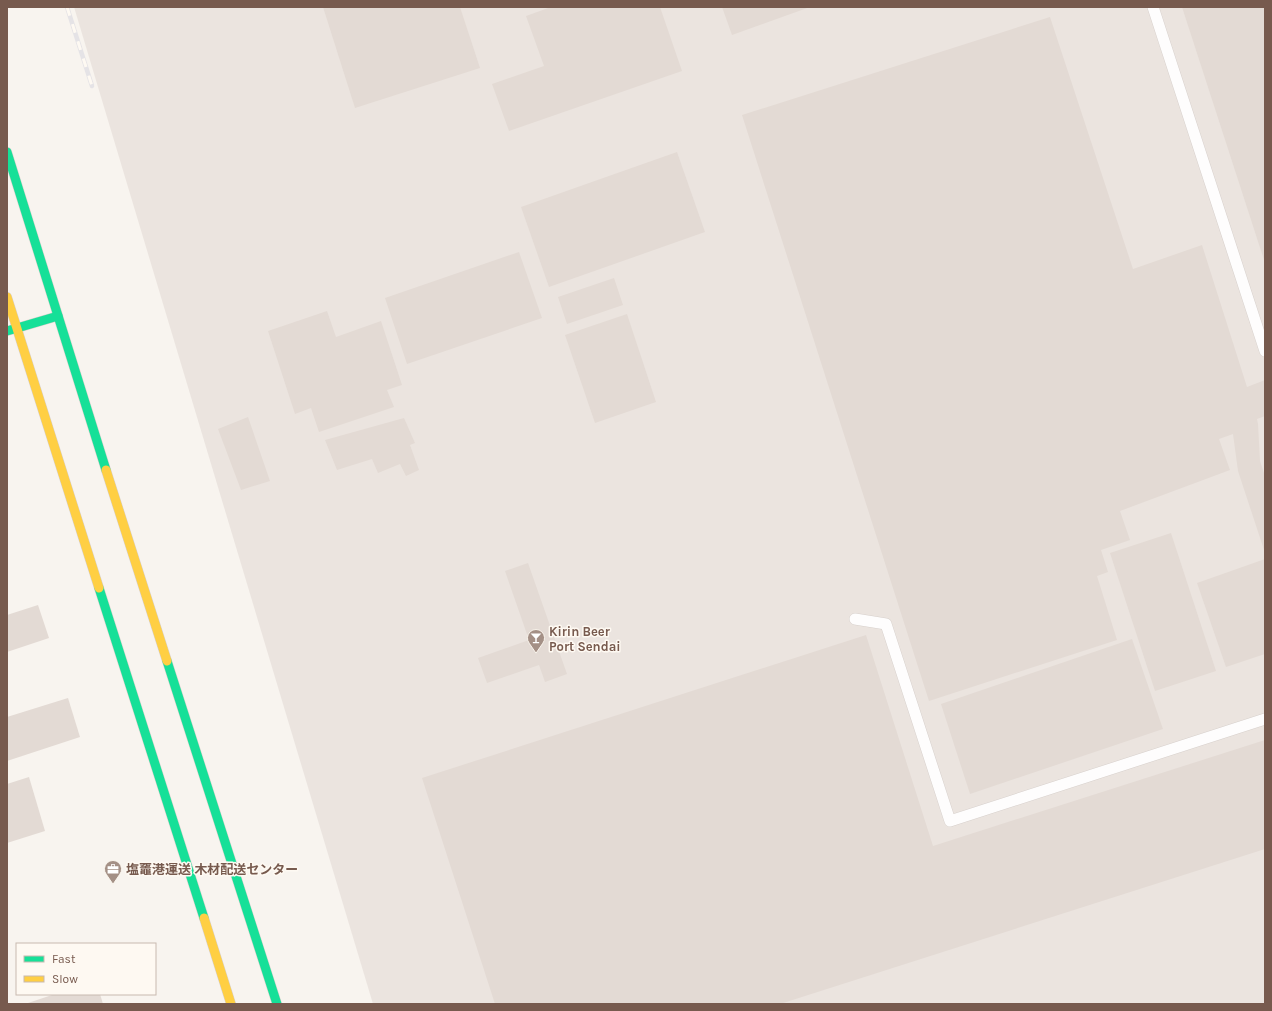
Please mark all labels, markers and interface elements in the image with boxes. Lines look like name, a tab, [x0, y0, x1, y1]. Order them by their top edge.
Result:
place label: Kirin Beer Port Sendai	[549, 624, 621, 654]
bar icon: Kirin Beer Port Sendai	[526, 628, 546, 653]
office icon: 塩竈港運送 木材配送センター	[103, 859, 123, 884]
place label: 塩竈港運送 木材配送センター	[126, 862, 298, 877]
legend	[16, 943, 156, 995]
text: Fast	[52, 952, 76, 966]
text: Slow	[52, 972, 78, 986]

